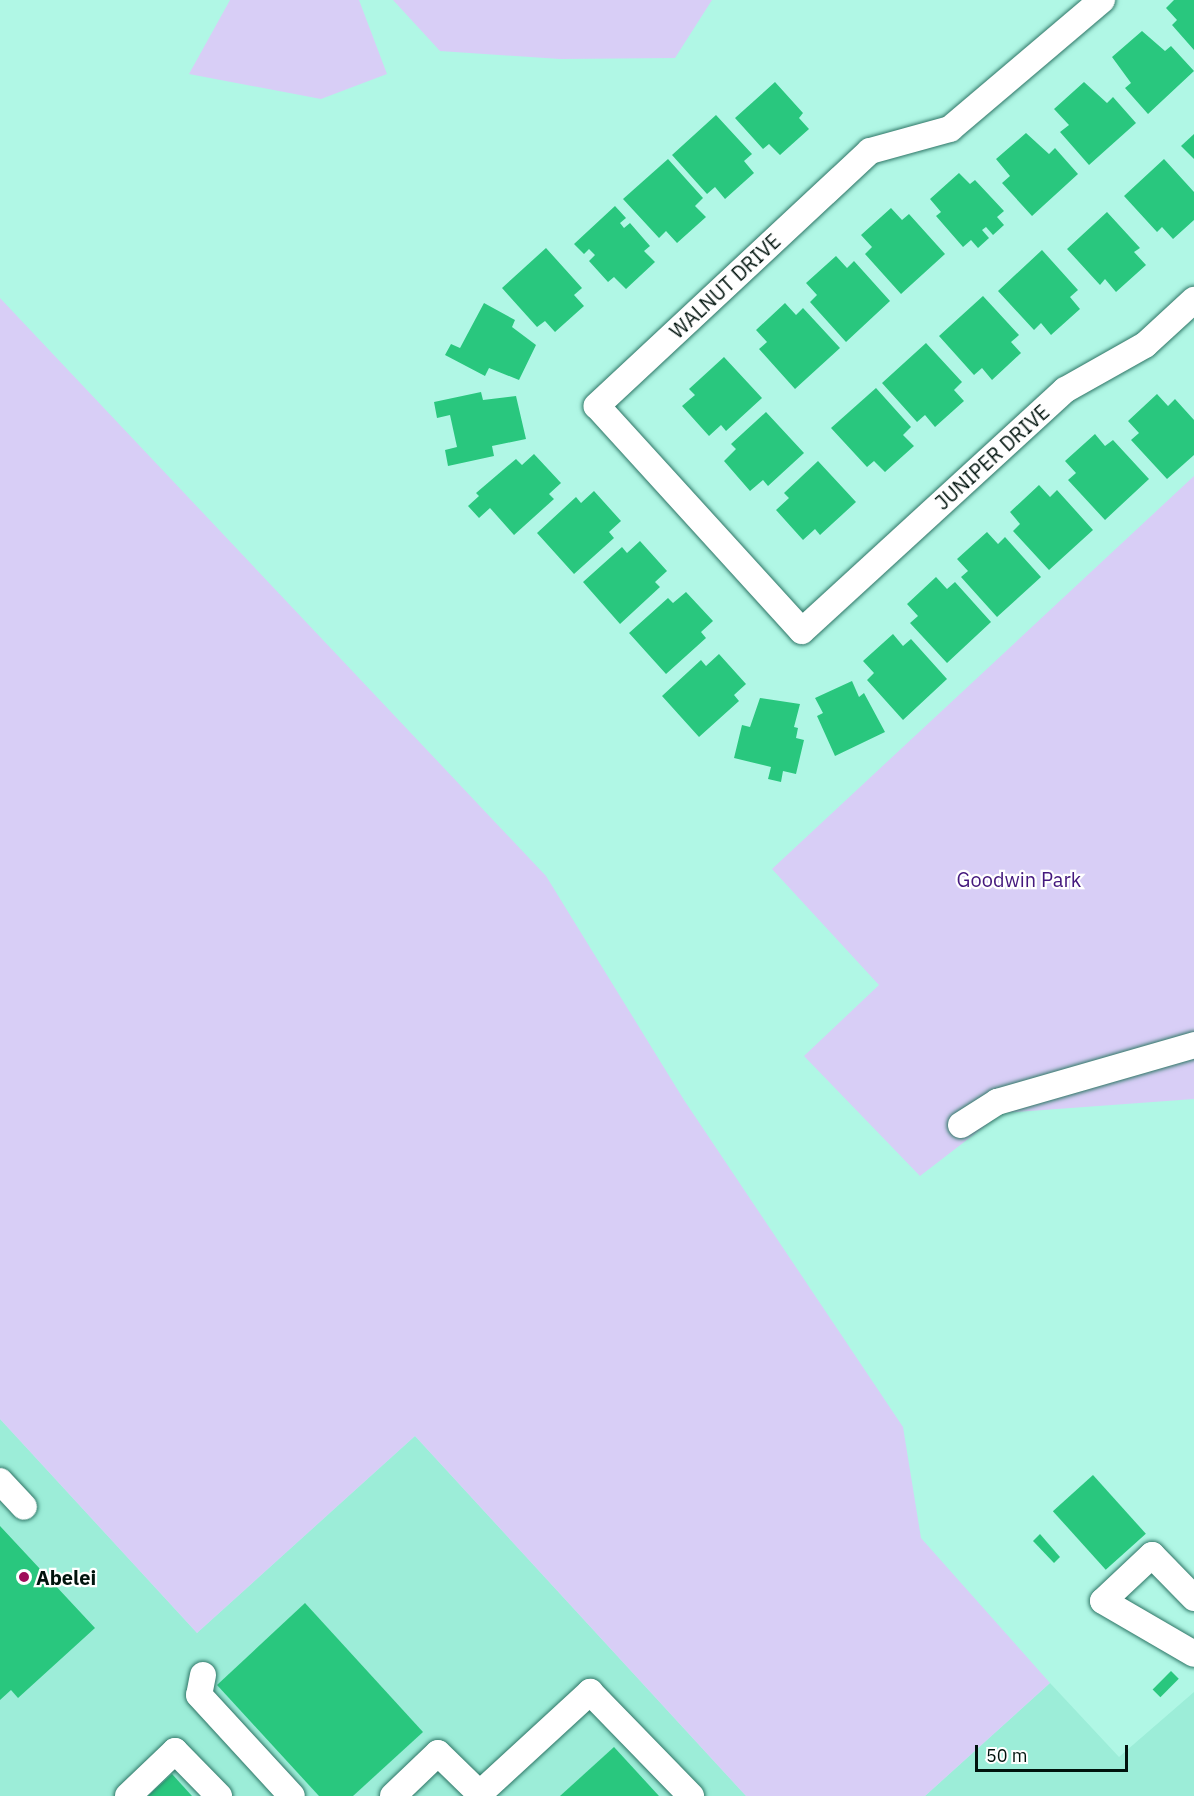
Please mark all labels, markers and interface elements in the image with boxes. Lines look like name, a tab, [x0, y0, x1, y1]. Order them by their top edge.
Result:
street label: WALNUT DRIVE	[665, 229, 785, 343]
street label: JUNIPER DRIVE	[930, 399, 1054, 515]
park label: Goodwin Park	[957, 867, 1081, 891]
place label: Abelei	[36, 1565, 96, 1589]
marker: Abelei	[17, 1570, 31, 1584]
scale bar	[978, 1733, 1131, 1771]
text: 50 m	[986, 1744, 1028, 1767]

